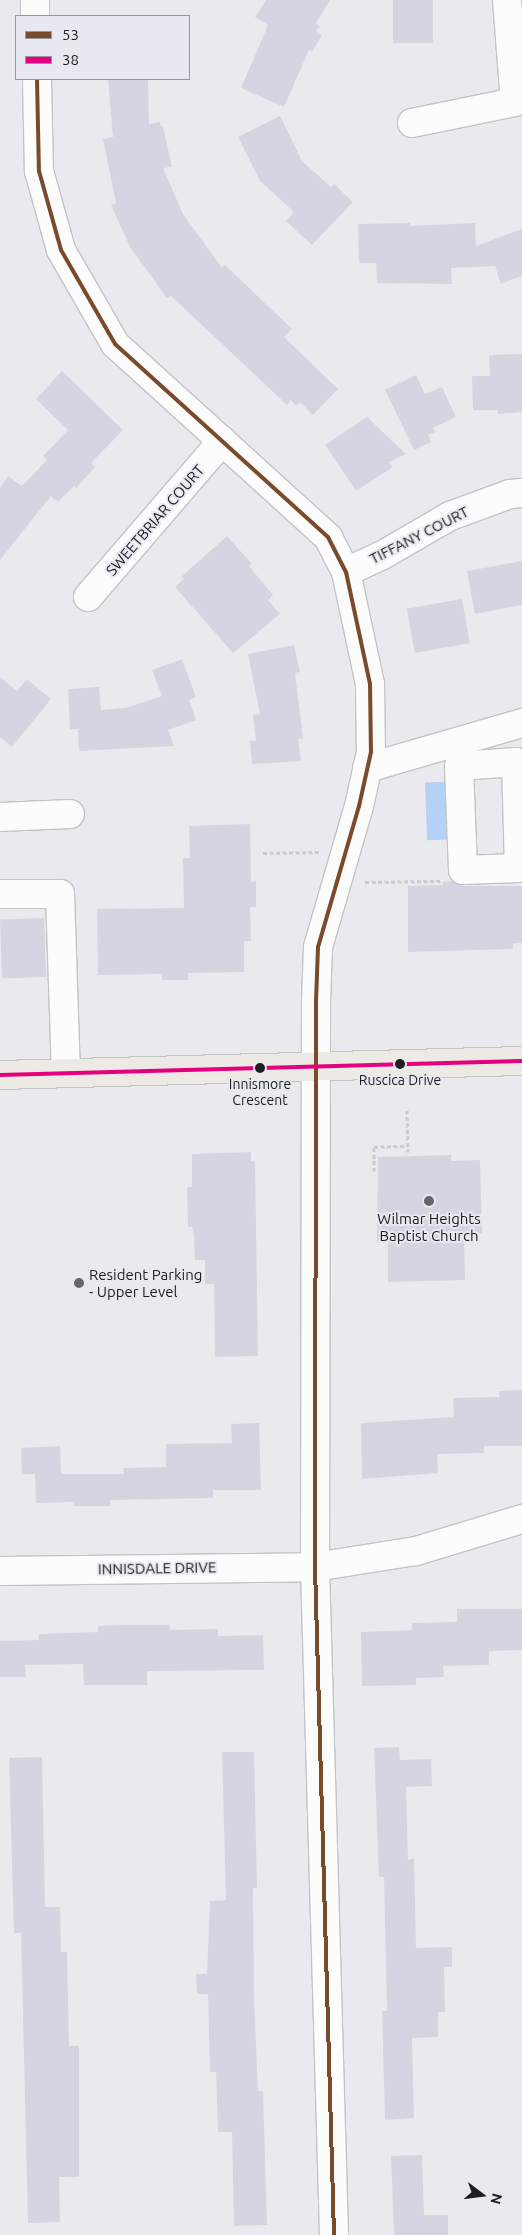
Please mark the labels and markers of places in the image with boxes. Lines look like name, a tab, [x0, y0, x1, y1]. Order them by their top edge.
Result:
marker: Ruscica Drive	[395, 1059, 405, 1069]
marker: Innismore Crescent	[255, 1063, 265, 1073]
place label: Ruscica Drive	[359, 1072, 441, 1088]
place label: Innismore Crescent	[229, 1076, 291, 1108]
marker: Wilmar Heights Baptist Church	[423, 1195, 435, 1207]
place label: Wilmar Heights Baptist Church	[377, 1209, 481, 1244]
place label: Resident Parking - Upper Level	[89, 1265, 202, 1300]
marker: Resident Parking - Upper Level	[73, 1277, 85, 1289]

